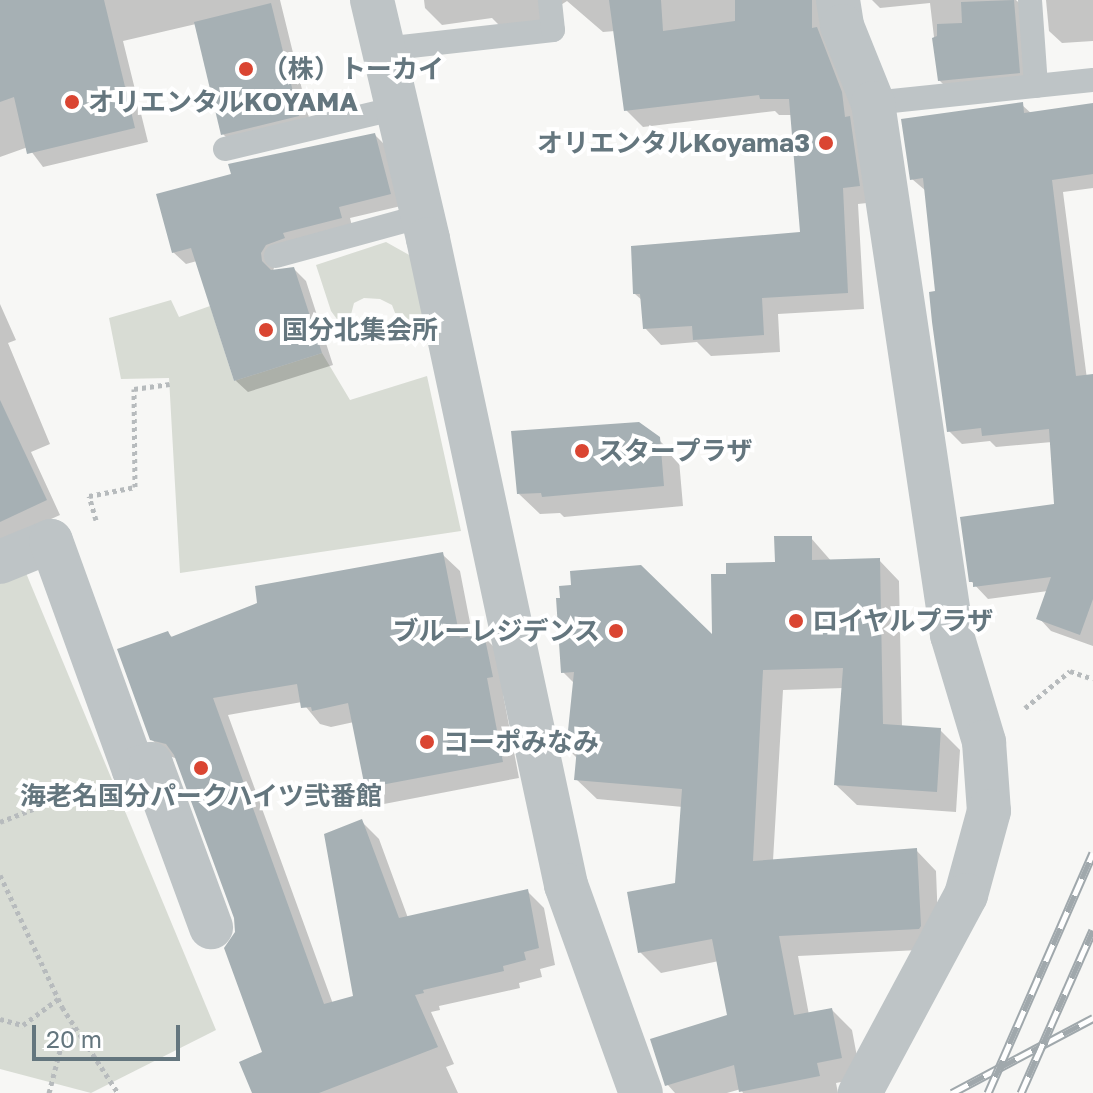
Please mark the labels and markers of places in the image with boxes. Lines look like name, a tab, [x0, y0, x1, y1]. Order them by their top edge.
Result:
place label: （株）トーカイ	[262, 53, 444, 85]
marker: （株）トーカイ	[237, 60, 255, 78]
place label: オリエンタルKOYAMA	[88, 86, 358, 118]
marker: オリエンタルKOYAMA	[63, 93, 81, 111]
place label: オリエンタルKoyama3	[537, 127, 810, 159]
marker: オリエンタルKoyama3	[817, 134, 835, 152]
place label: 国分北集会所	[282, 314, 438, 346]
marker: 国分北集会所	[257, 321, 275, 339]
place label: スタープラザ	[598, 435, 754, 467]
marker: スタープラザ	[573, 442, 591, 460]
place label: ロイヤルプラザ	[812, 605, 994, 637]
marker: ロイヤルプラザ	[787, 612, 805, 630]
place label: ブルーレジデンス	[392, 615, 600, 647]
marker: ブルーレジデンス	[607, 622, 625, 640]
place label: コーポみなみ	[443, 726, 599, 758]
marker: コーポみなみ	[418, 733, 436, 751]
marker: 海老名国分パークハイツ弐番館	[192, 759, 210, 777]
place label: 海老名国分パークハイツ弐番館	[19, 780, 383, 812]

